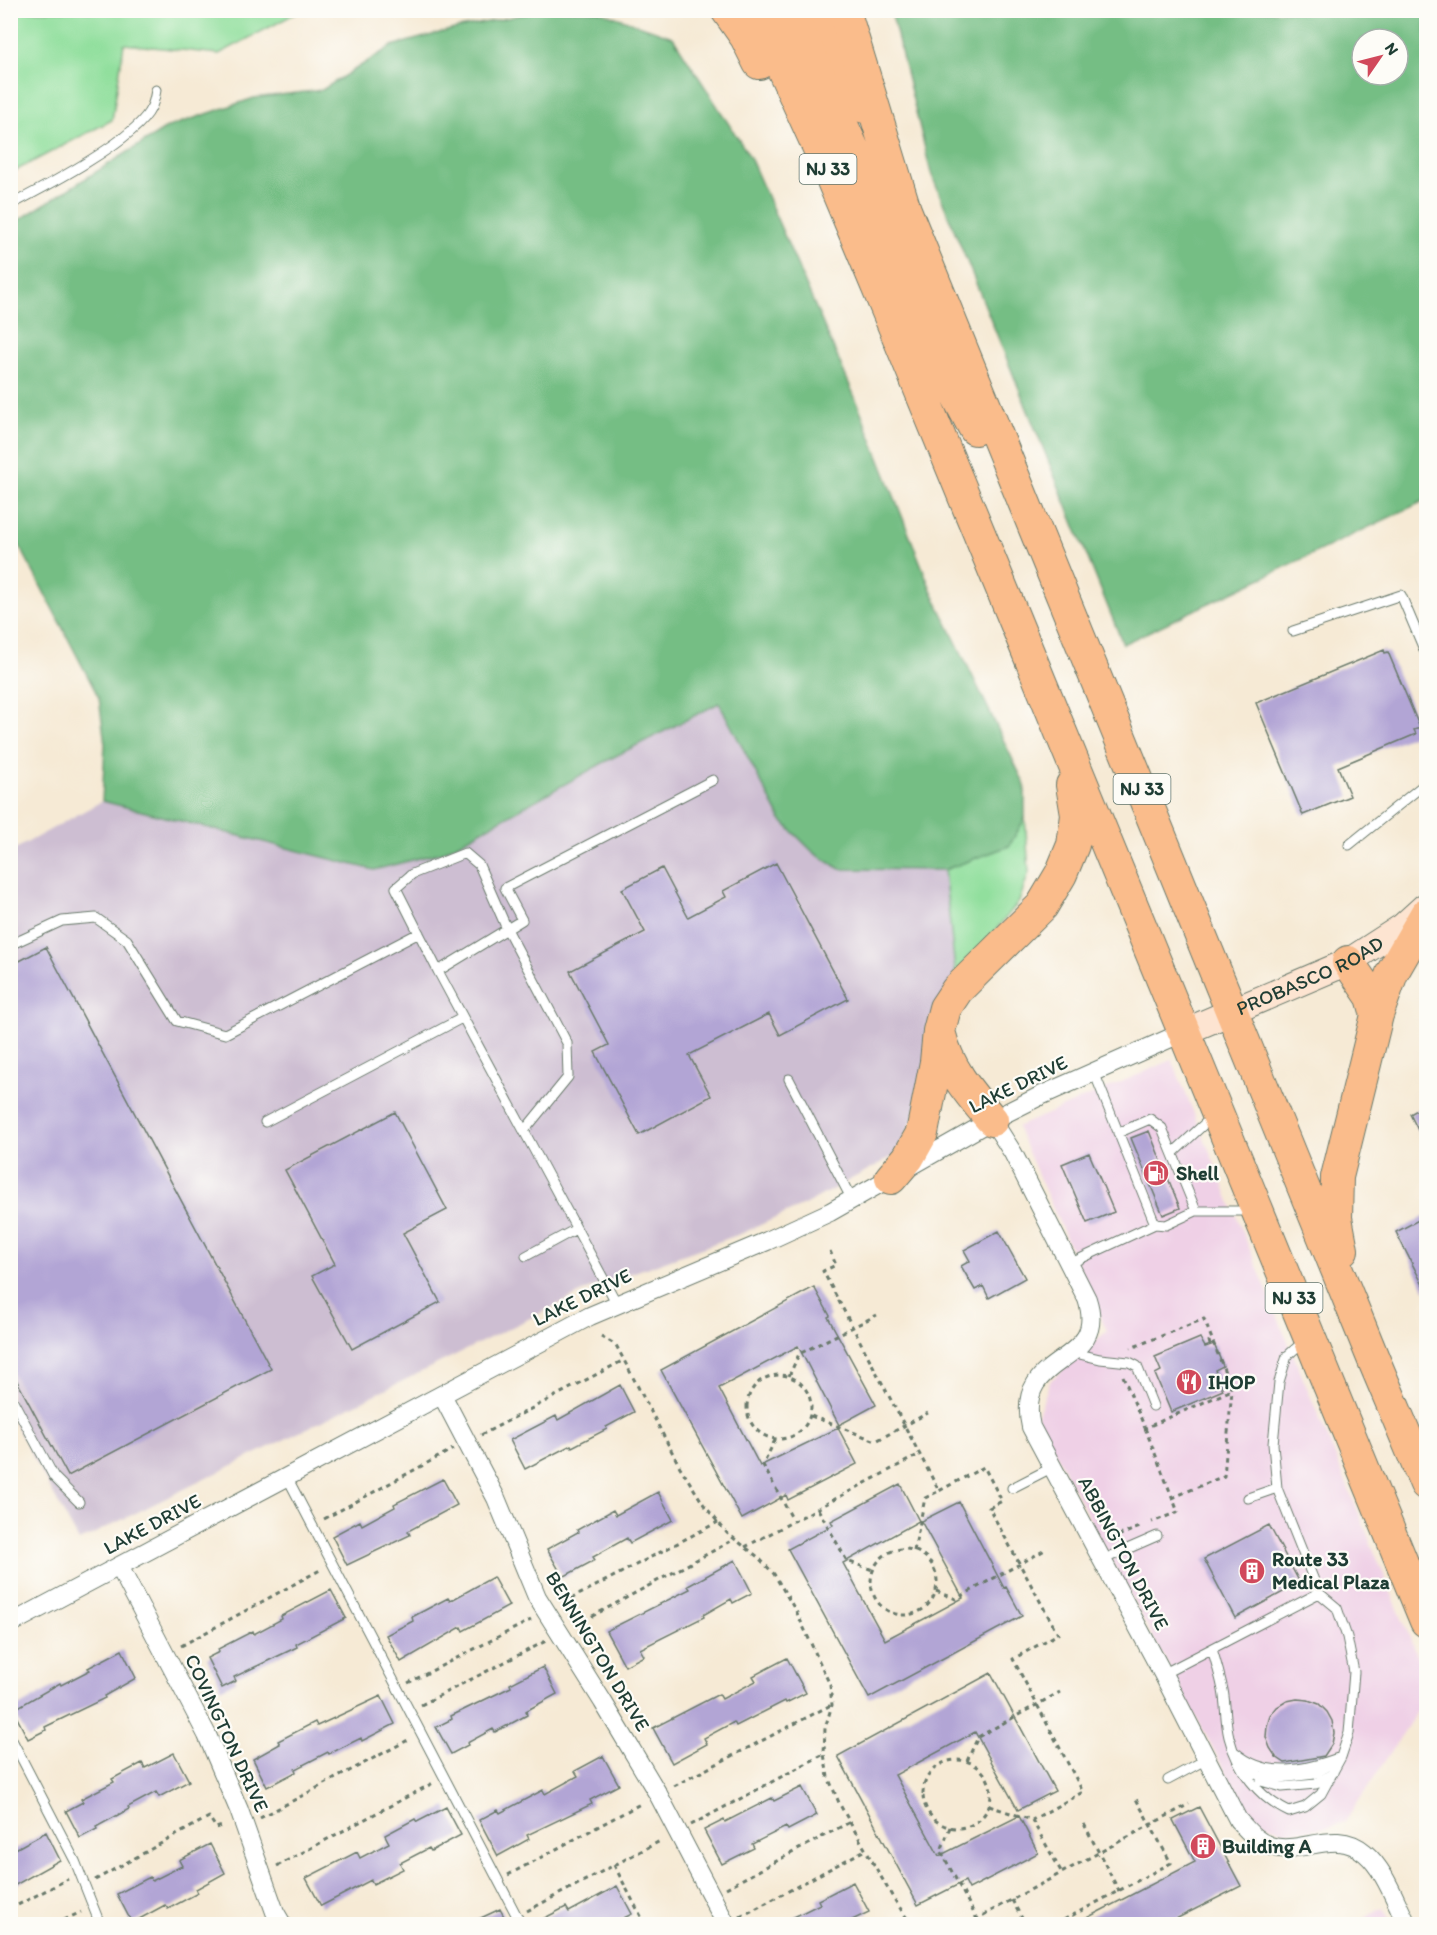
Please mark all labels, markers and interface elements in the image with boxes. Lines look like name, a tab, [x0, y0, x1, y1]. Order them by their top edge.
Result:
north arrow	[1350, 27, 1410, 87]
text: N	[1381, 39, 1403, 59]
road number: NJ 33	[800, 154, 856, 184]
road number: NJ 33	[1114, 774, 1170, 804]
street label: PROBASCO ROAD	[1233, 930, 1388, 1020]
street label: LAKE DRIVE	[965, 1050, 1071, 1118]
fuel station icon: Shell	[1141, 1158, 1171, 1188]
place label: Shell	[1176, 1161, 1219, 1185]
street label: LAKE DRIVE	[529, 1263, 635, 1331]
road number: NJ 33	[1266, 1283, 1322, 1313]
restaurant icon: IHOP	[1174, 1367, 1204, 1397]
place label: IHOP	[1208, 1370, 1256, 1394]
street label: ABBINGTON DRIVE	[1073, 1472, 1175, 1634]
street label: LAKE DRIVE	[99, 1488, 205, 1560]
place label: Route 33 Medical Plaza	[1272, 1547, 1390, 1594]
building icon: Route 33 Medical Plaza	[1237, 1556, 1267, 1586]
street label: BENNINGTON DRIVE	[541, 1567, 655, 1735]
street label: COVINGTON DRIVE	[180, 1650, 274, 1816]
building icon: Building A	[1188, 1831, 1218, 1861]
place label: Building A	[1222, 1834, 1312, 1859]

